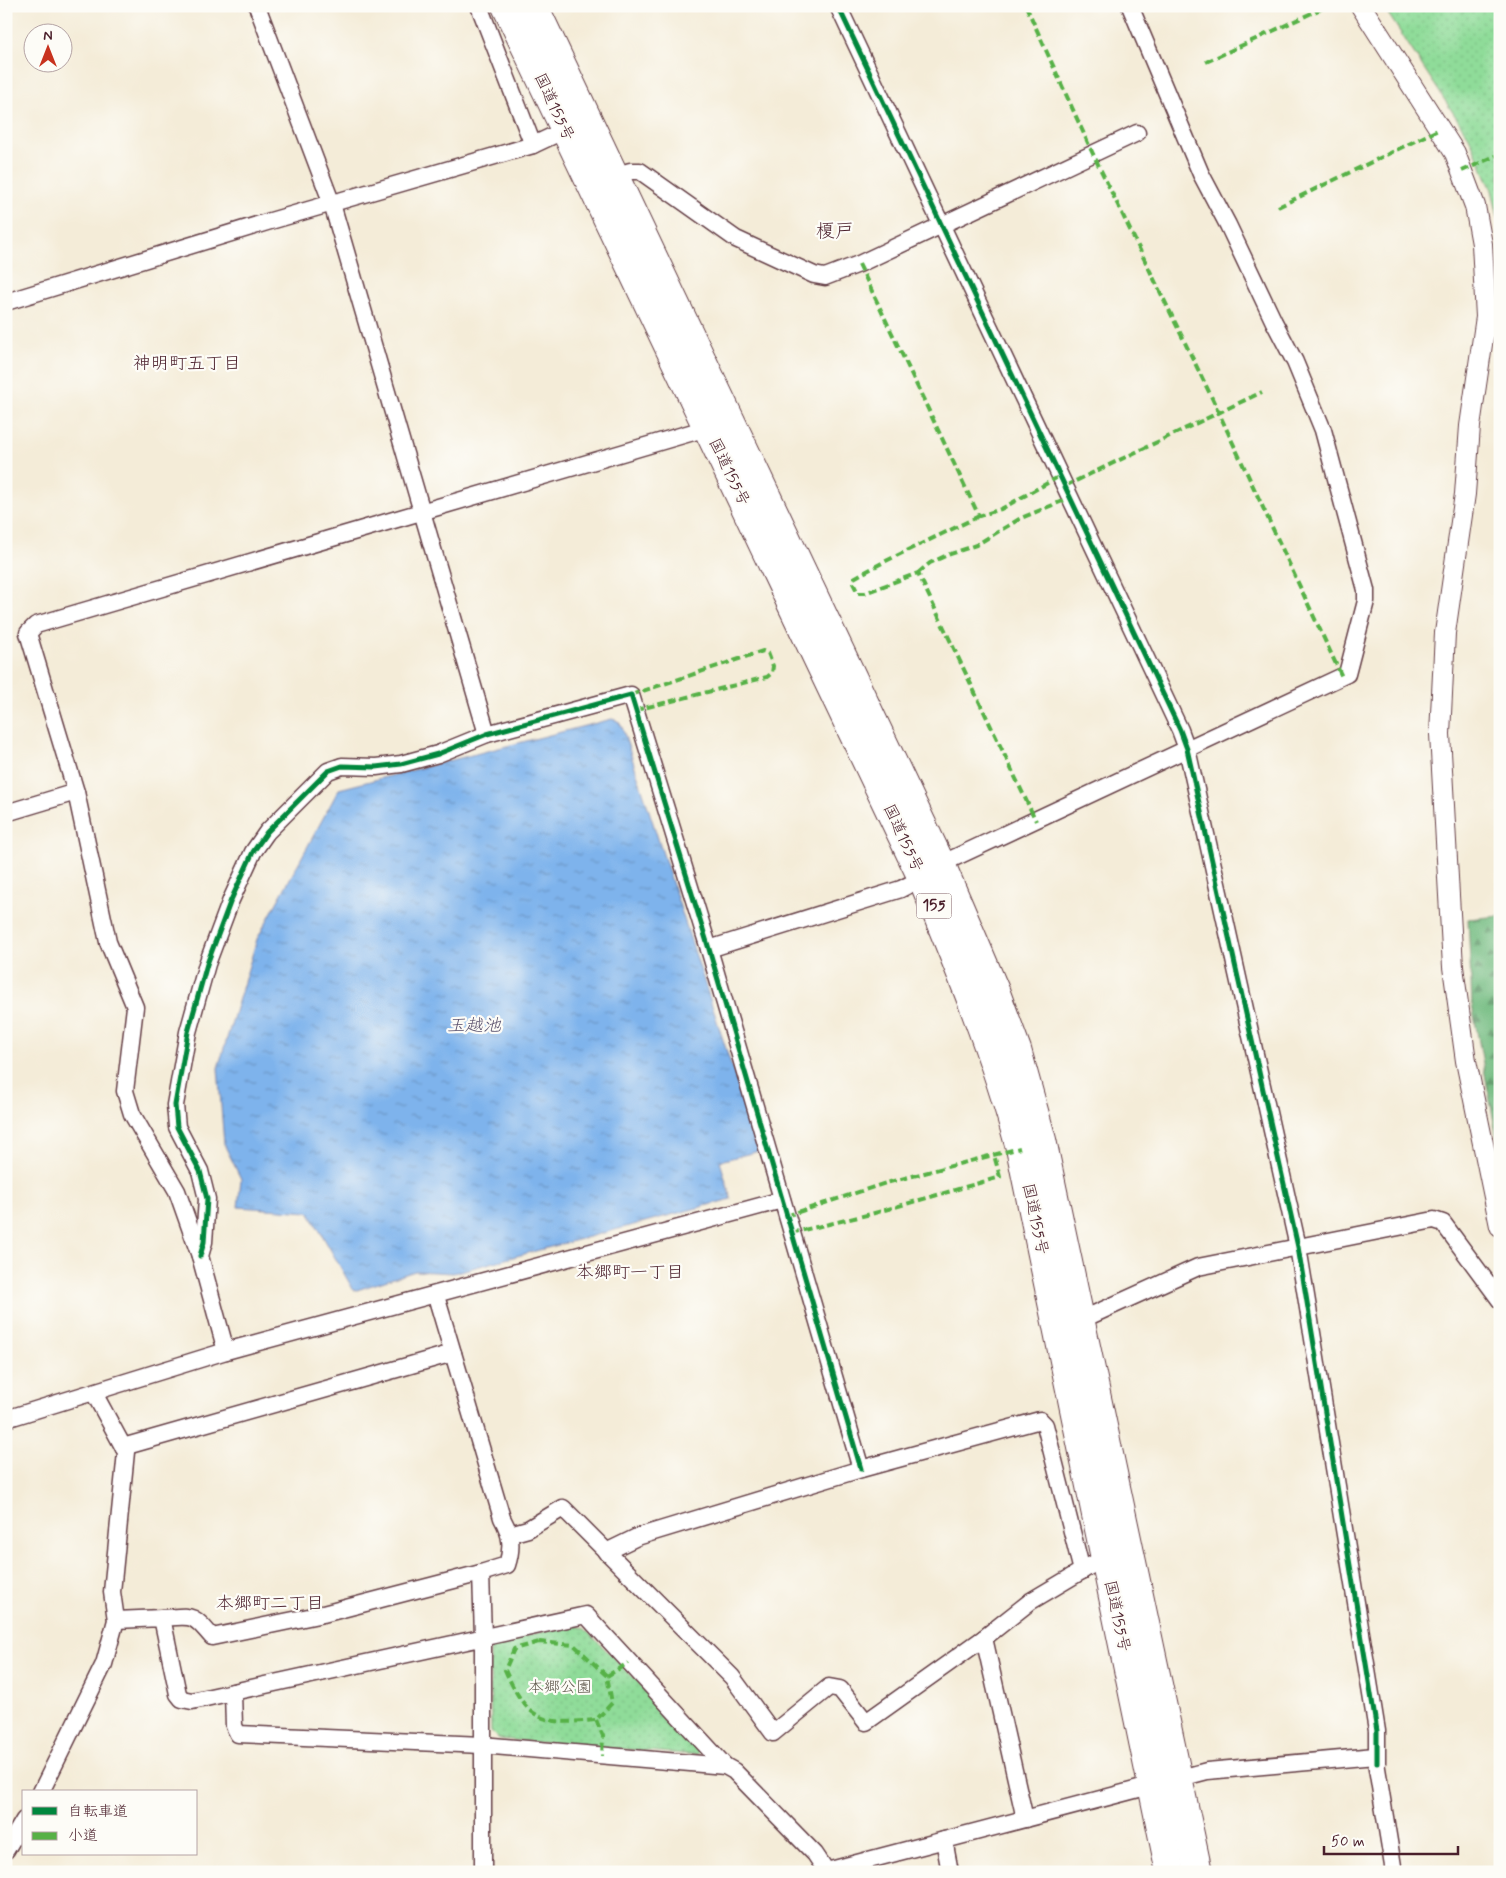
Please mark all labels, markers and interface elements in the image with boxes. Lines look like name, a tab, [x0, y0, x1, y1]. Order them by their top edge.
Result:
north arrow	[22, 22, 72, 72]
text: N	[43, 27, 53, 45]
street label: 国道155号	[529, 70, 579, 144]
district label: 榎戸	[816, 219, 854, 244]
district label: 神明町五丁目	[133, 352, 241, 376]
street label: 国道155号	[704, 435, 754, 509]
street label: 国道155号	[878, 801, 928, 875]
road number: 155	[916, 894, 952, 918]
water label: 玉越池	[447, 1014, 502, 1038]
street label: 国道155号	[1017, 1181, 1053, 1257]
district label: 本郷町一丁目	[576, 1261, 684, 1285]
street label: 国道155号	[1099, 1578, 1135, 1654]
district label: 本郷町二丁目	[216, 1592, 324, 1616]
park label: 本郷公園	[528, 1677, 592, 1698]
legend	[22, 1790, 198, 1856]
text: 自転車道	[68, 1802, 128, 1822]
scale bar	[1324, 1823, 1457, 1855]
text: 小道	[68, 1826, 98, 1846]
text: 50 m	[1331, 1832, 1365, 1852]

